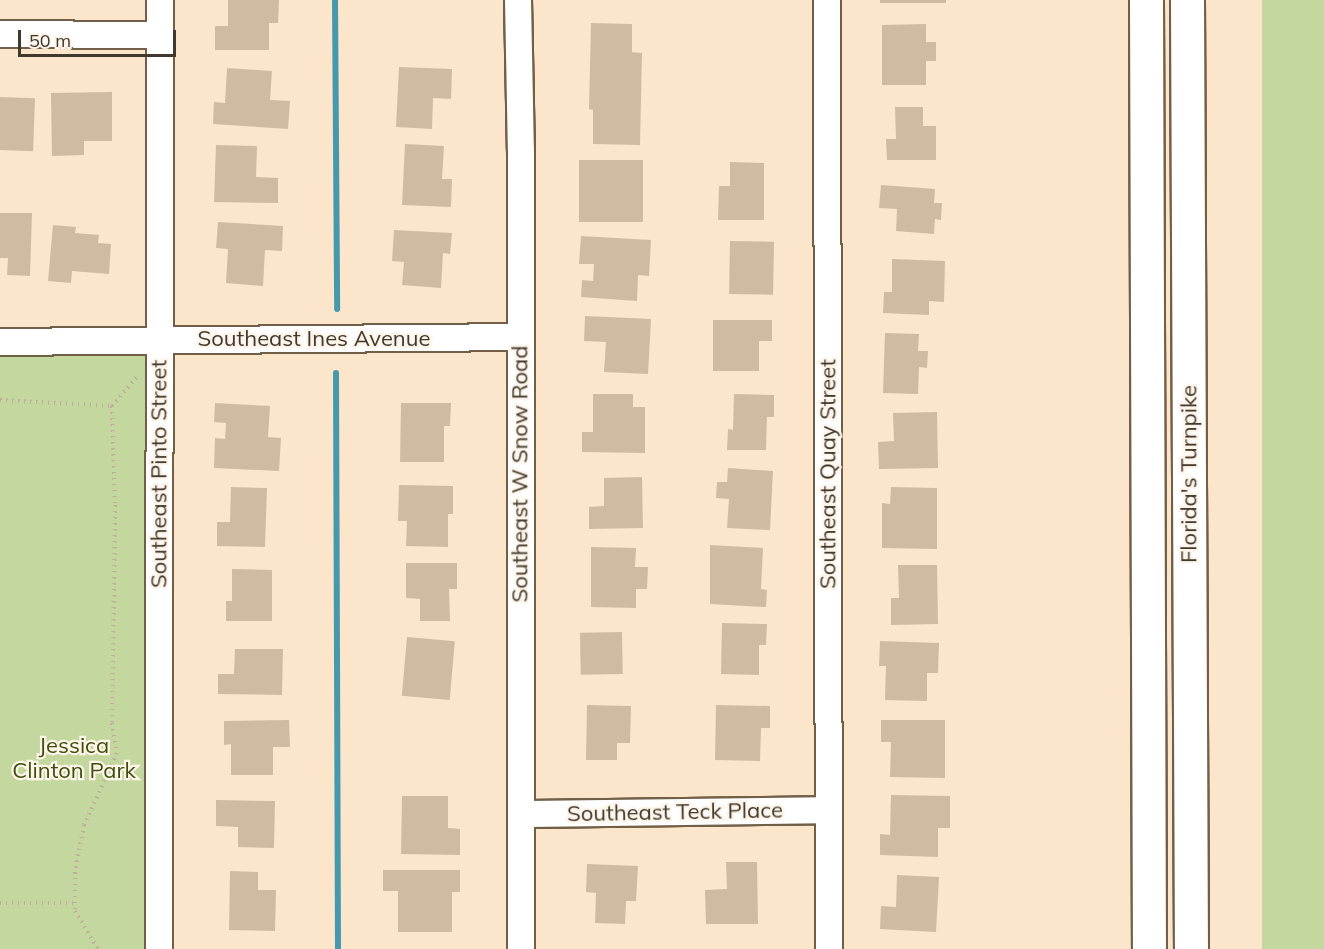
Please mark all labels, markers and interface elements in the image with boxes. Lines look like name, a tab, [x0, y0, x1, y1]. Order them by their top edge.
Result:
scale bar	[21, 18, 178, 56]
text: 50 m	[29, 29, 71, 52]
street label: Southeast Ines Avenue	[198, 326, 430, 352]
street label: Southeast W Snow Road	[507, 346, 533, 602]
street label: Southeast Quay Street	[815, 359, 841, 589]
street label: Southeast Pinto Street	[146, 360, 172, 588]
street label: Florida's Turnpike	[1176, 385, 1202, 563]
park label: Jessica Clinton Park	[12, 732, 136, 784]
street label: Southeast Teck Place	[567, 797, 783, 827]

